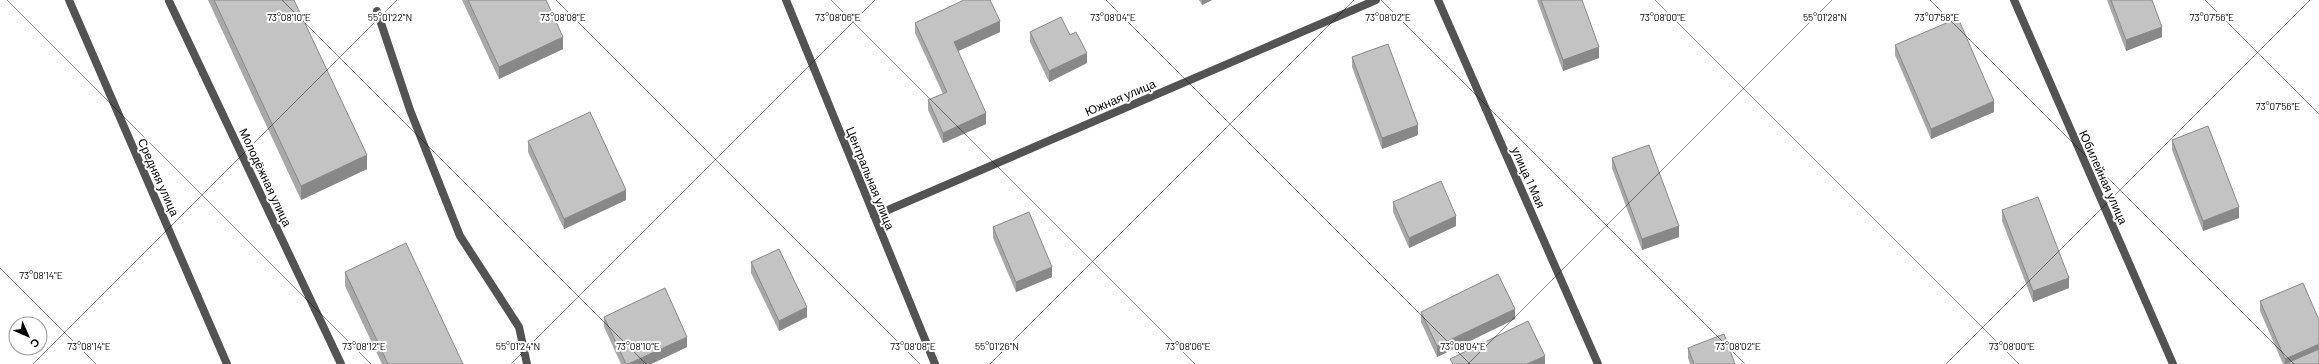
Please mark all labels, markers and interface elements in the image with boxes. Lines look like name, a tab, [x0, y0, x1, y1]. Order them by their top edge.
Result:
text: 73°08'10"E	[267, 11, 311, 23]
text: 55°01'22"N	[368, 11, 412, 23]
text: 73°08'08"E	[540, 11, 586, 23]
text: 73°08'06"E	[815, 11, 861, 23]
text: 73°08'04"E	[1090, 11, 1136, 23]
text: 73°08'02"E	[1365, 11, 1411, 23]
text: 73°08'00"E	[1640, 11, 1686, 23]
text: 55°01'28"N	[1803, 11, 1847, 23]
text: 73°07'58"E	[1915, 11, 1959, 23]
text: 73°07'56"E	[2190, 11, 2234, 23]
street label: Южная улица	[1083, 76, 1158, 119]
text: 73°07'56"E	[2256, 100, 2300, 112]
street label: Центральная улица	[843, 125, 898, 232]
street label: Молодёжная улица	[236, 126, 295, 229]
street label: Юбилейная улица	[2076, 128, 2131, 227]
street label: Средняя улица	[135, 136, 183, 219]
street label: улица 1 Мая	[1508, 144, 1549, 210]
text: 73°08'14"E	[19, 269, 63, 281]
north arrow	[8, 316, 48, 356]
text: С	[28, 336, 43, 351]
text: 73°08'14"E	[67, 340, 111, 352]
text: 73°08'12"E	[342, 340, 386, 352]
text: 55°01'24"N	[496, 340, 540, 352]
text: 73°08'10"E	[616, 340, 660, 352]
text: 73°08'08"E	[890, 340, 936, 352]
text: 55°01'26"N	[975, 340, 1019, 352]
text: 73°08'06"E	[1165, 340, 1211, 352]
text: 73°08'04"E	[1440, 340, 1486, 352]
text: 73°08'02"E	[1715, 340, 1761, 352]
text: 73°08'00"E	[1989, 340, 2035, 352]

